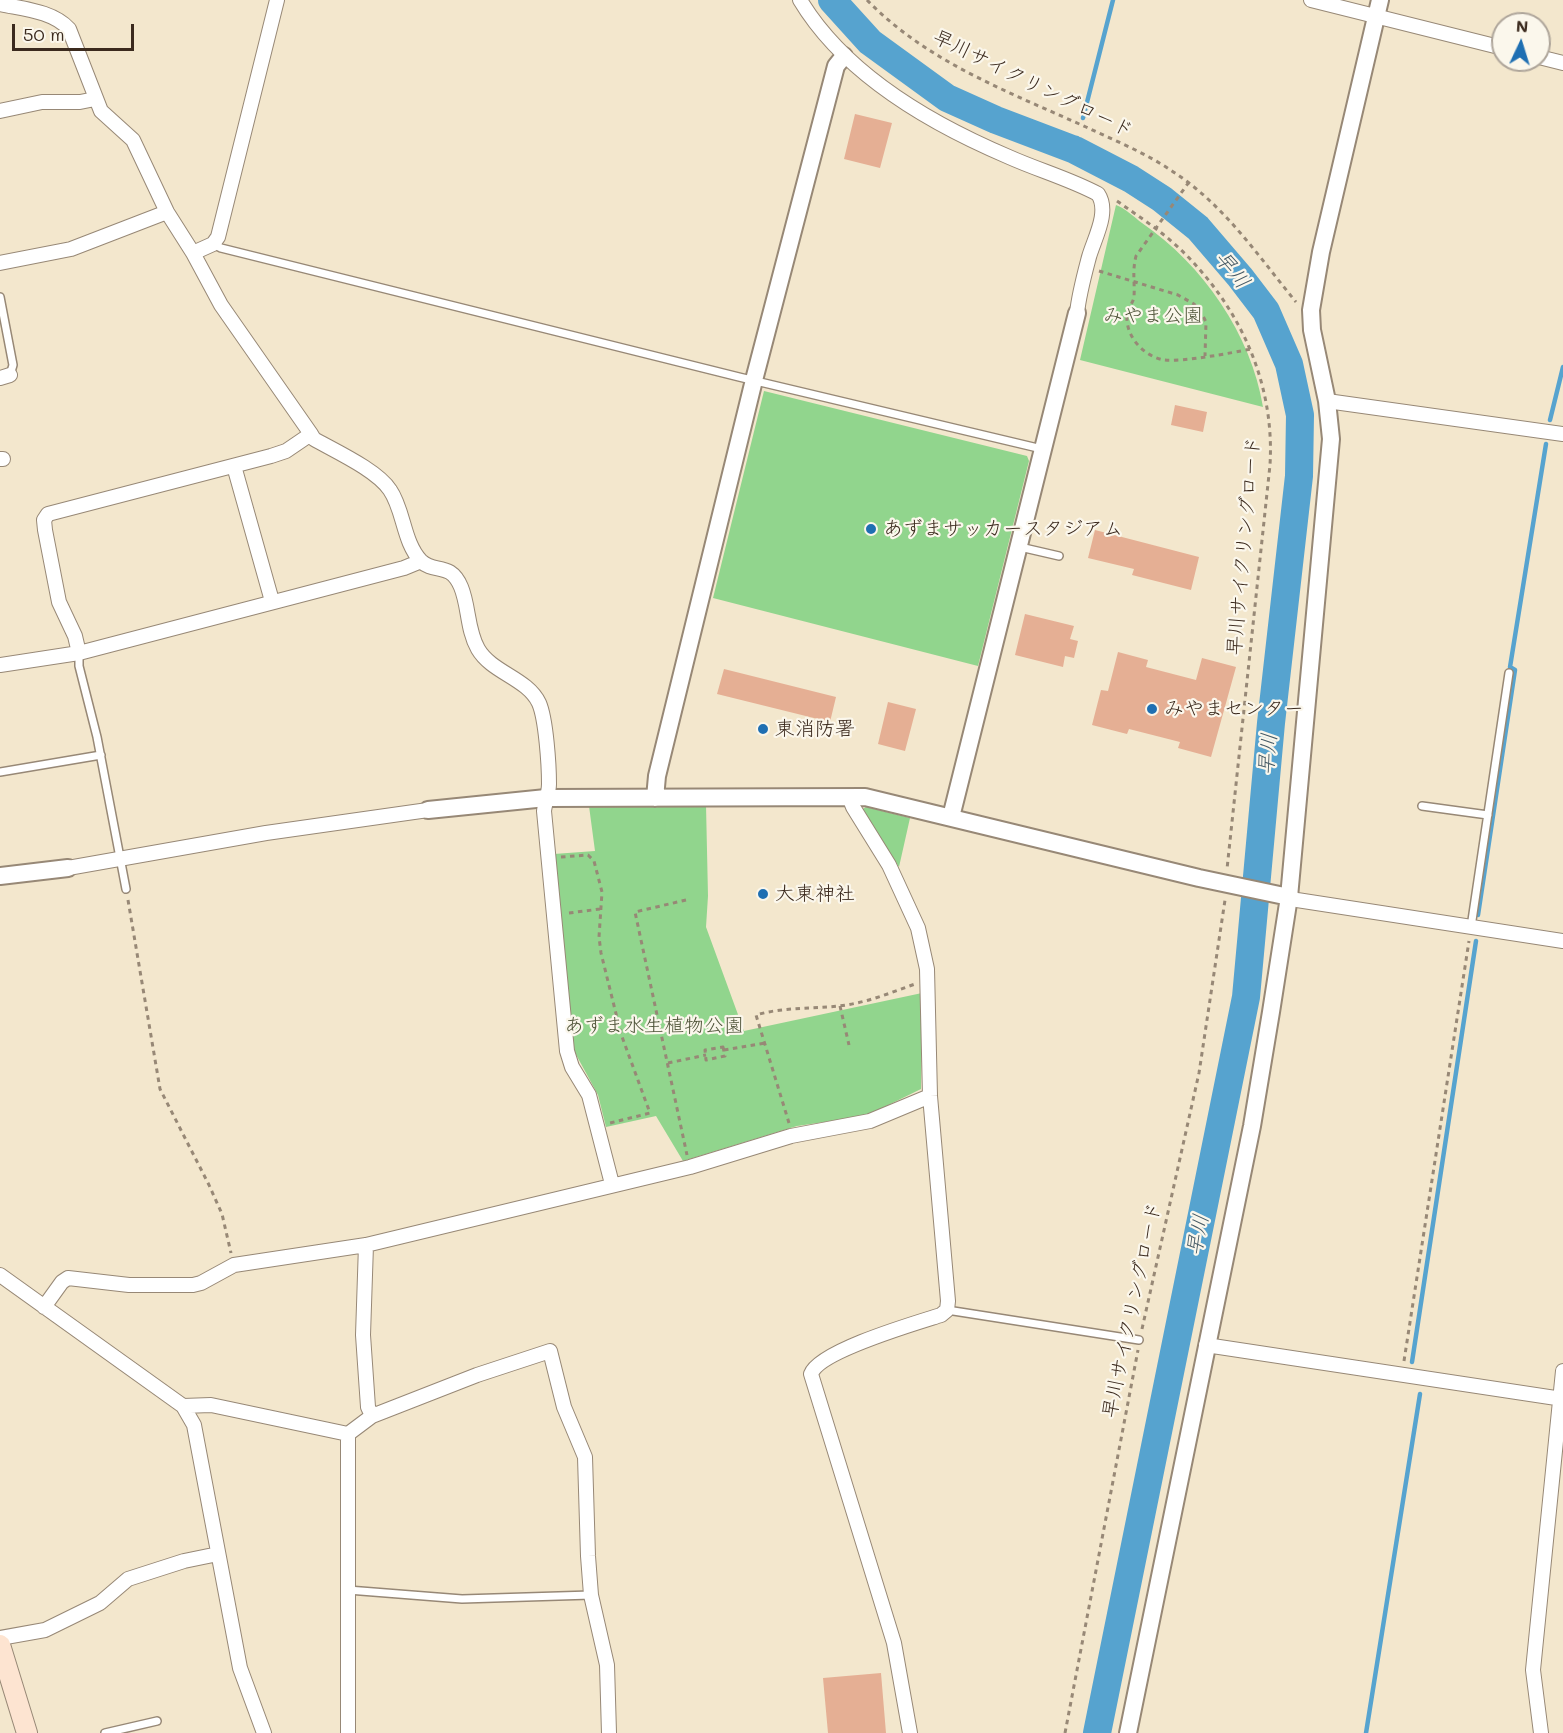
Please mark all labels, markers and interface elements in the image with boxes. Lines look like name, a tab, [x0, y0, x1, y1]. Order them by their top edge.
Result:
scale bar	[15, 12, 136, 50]
north arrow	[1491, 12, 1551, 72]
text: N	[1515, 15, 1529, 36]
text: 50 m	[23, 22, 65, 46]
street label: 早川サイクリングロード	[929, 25, 1137, 143]
water label: 早川	[1209, 246, 1255, 294]
park label: みやま公園	[1103, 304, 1203, 328]
street label: 早川サイクリングロード	[1222, 435, 1266, 657]
place label: あずまサッカースタジアム	[883, 517, 1123, 541]
marker: あずまサッカースタジアム	[864, 522, 878, 536]
place label: みやまセンター	[1164, 697, 1304, 721]
marker: みやまセンター	[1145, 702, 1159, 716]
place label: 東消防署	[775, 717, 855, 741]
marker: 東消防署	[756, 722, 770, 736]
water label: 早川	[1254, 732, 1282, 776]
place label: 大東神社	[775, 882, 855, 906]
marker: 大東神社	[756, 887, 770, 901]
park label: あずま水生植物公園	[564, 1014, 744, 1038]
street label: 早川サイクリングロード	[1097, 1200, 1167, 1420]
water label: 早川	[1182, 1212, 1214, 1258]

